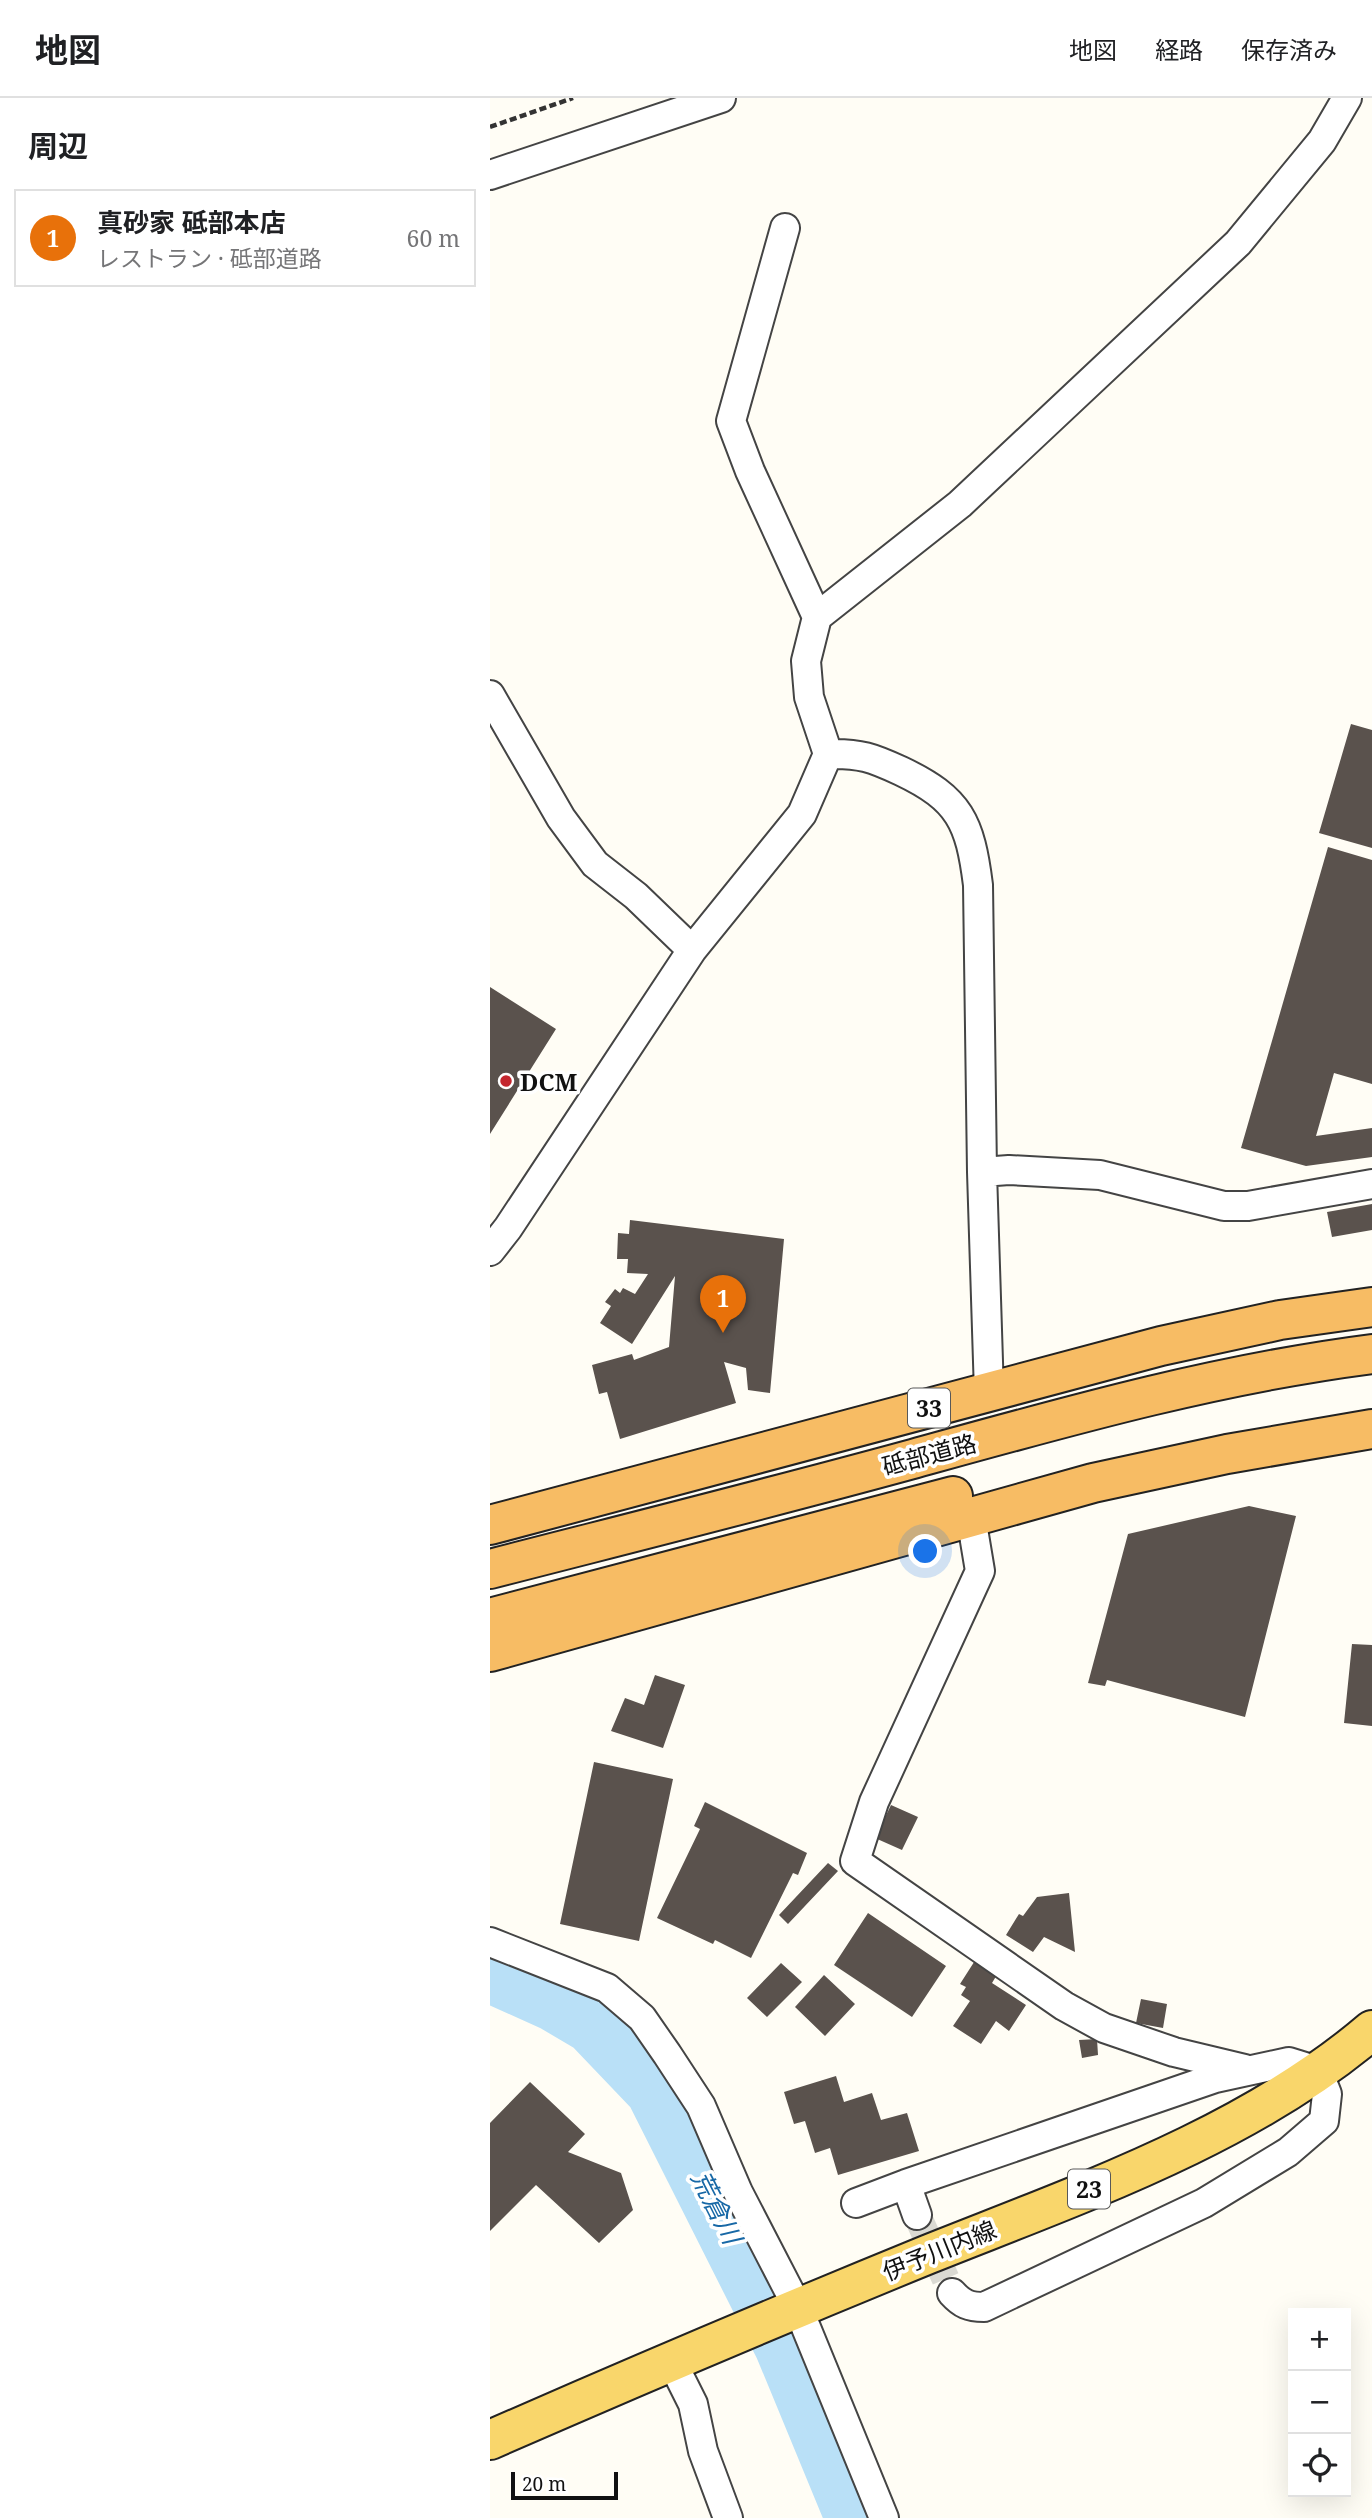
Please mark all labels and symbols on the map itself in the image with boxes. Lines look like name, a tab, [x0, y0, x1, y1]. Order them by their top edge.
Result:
place label: DCM	[520, 1065, 577, 1098]
marker: DCM	[498, 1073, 514, 1089]
pin: 1	[700, 1275, 746, 1333]
road number: 33	[908, 1388, 950, 1428]
street label: 砥部道路	[878, 1426, 980, 1482]
your location	[908, 1534, 942, 1568]
water label: 荒倉川	[683, 2164, 752, 2253]
road number: 23	[1068, 2170, 1110, 2208]
street label: 伊予川内線	[877, 2212, 1001, 2288]
scale bar	[511, 2469, 618, 2501]

